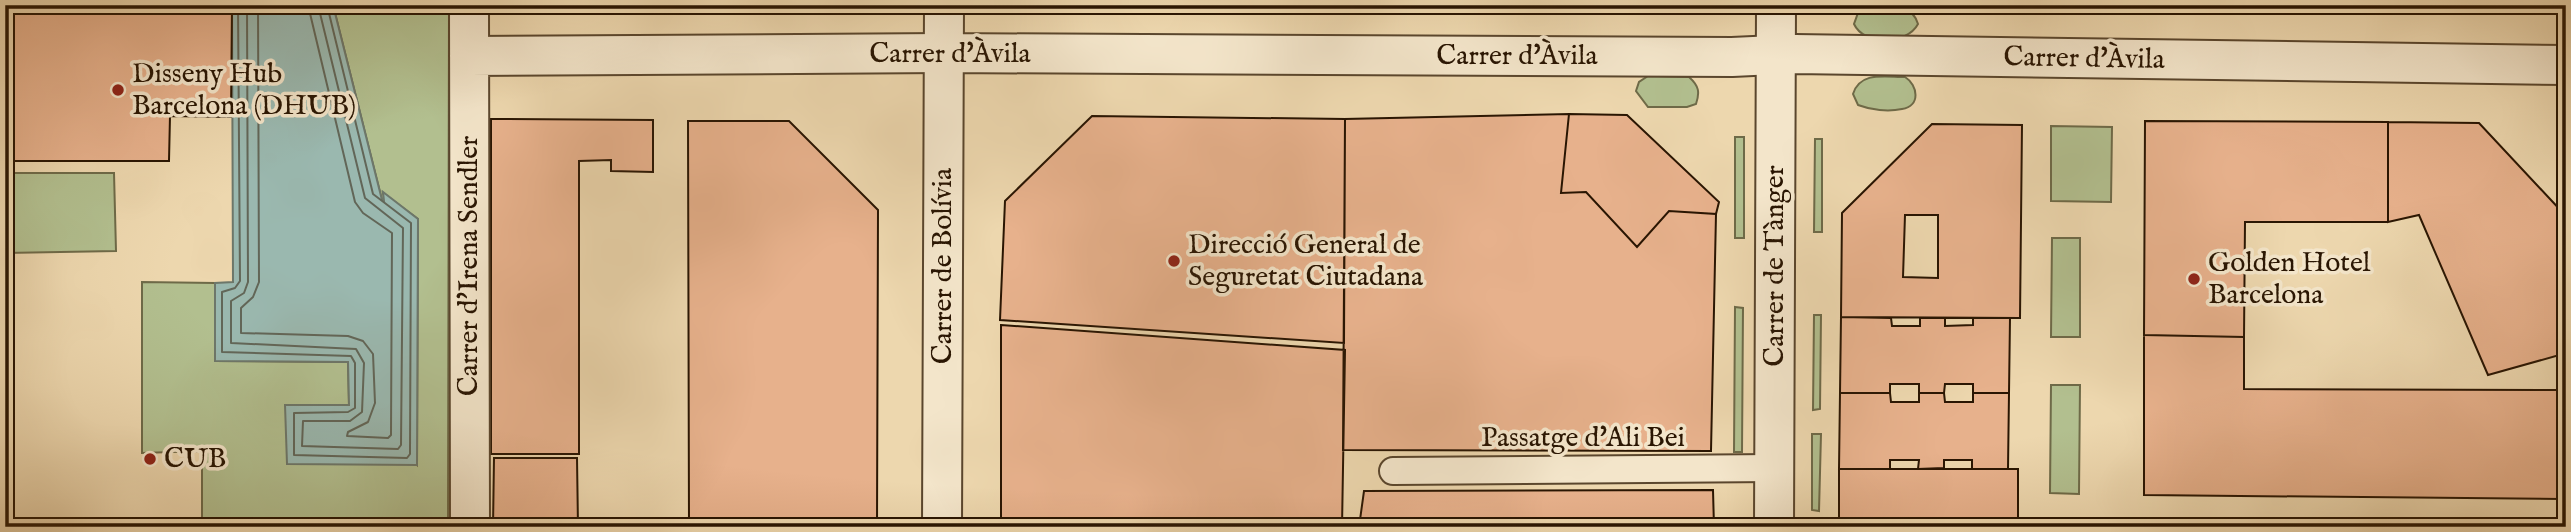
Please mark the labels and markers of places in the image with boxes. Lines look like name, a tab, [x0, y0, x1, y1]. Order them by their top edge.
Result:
place label: Disseny Hub Barcelona (DHUB)	[132, 57, 356, 124]
marker: Disseny Hub Barcelona (DHUB)	[110, 82, 126, 98]
place label: Direcció General de Seguretat Ciutadana	[1188, 228, 1424, 295]
place label: Golden Hotel Barcelona	[2208, 246, 2371, 313]
marker: Direcció General de Seguretat Ciutadana	[1166, 253, 1182, 269]
marker: Golden Hotel Barcelona	[2186, 271, 2202, 287]
place label: CUB	[164, 442, 226, 477]
marker: CUB	[142, 451, 158, 467]

